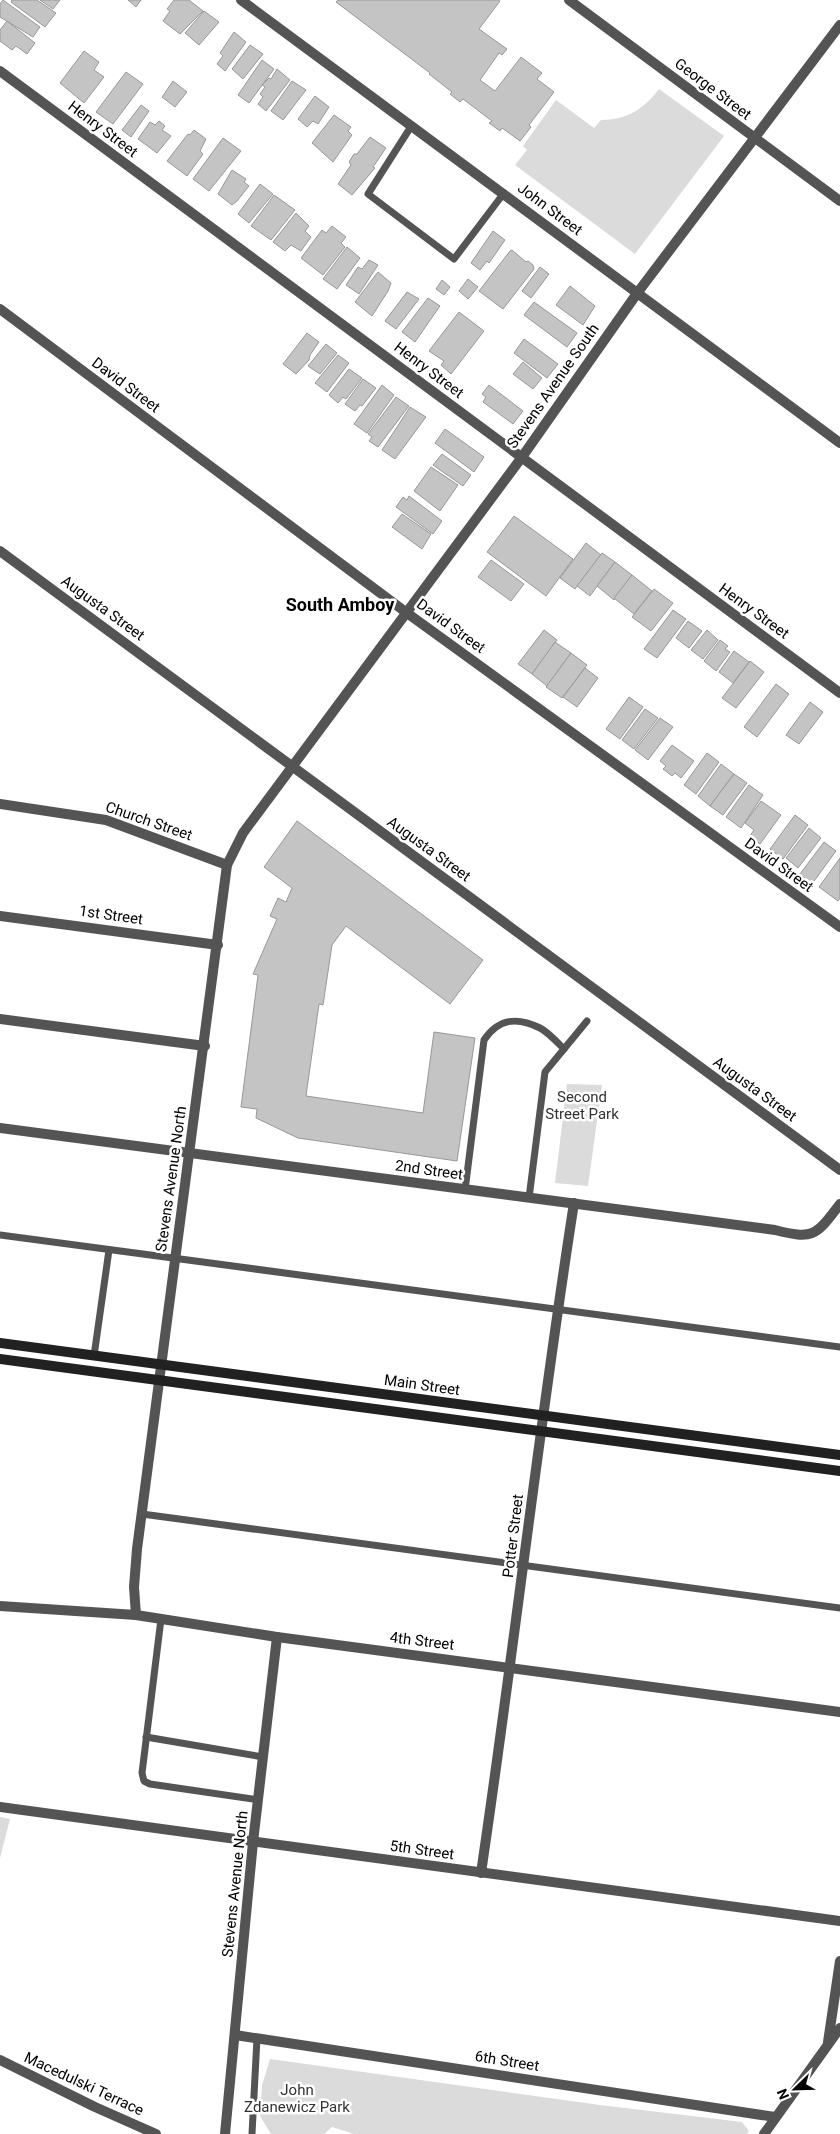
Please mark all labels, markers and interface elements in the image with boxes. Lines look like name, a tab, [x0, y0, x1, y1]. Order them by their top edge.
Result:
street label: George Street	[671, 54, 755, 124]
street label: Henry Street	[65, 97, 141, 161]
street label: John Street	[514, 179, 586, 239]
street label: Stevens Avenue South	[503, 320, 603, 452]
street label: Henry Street	[391, 338, 467, 402]
street label: David Street	[88, 354, 164, 416]
street label: Augusta Street	[58, 572, 148, 644]
street label: Henry Street	[715, 579, 793, 643]
district label: South Amboy	[286, 594, 395, 615]
street label: David Street	[413, 595, 489, 657]
street label: Church Street	[103, 798, 195, 844]
street label: Augusta Street	[384, 813, 474, 885]
street label: David Street	[741, 834, 817, 896]
street label: 1st Street	[78, 902, 144, 928]
street label: Augusta Street	[710, 1053, 800, 1125]
park label: Second Street Park	[545, 1088, 619, 1123]
street label: Stevens Avenue North	[152, 1105, 190, 1253]
street label: 2nd Street	[394, 1156, 464, 1184]
street label: Main Street	[383, 1371, 461, 1399]
street label: Potter Street	[499, 1493, 527, 1579]
street label: 4th Street	[389, 1628, 455, 1654]
street label: Stevens Avenue North	[218, 1810, 252, 1958]
street label: 5th Street	[389, 1837, 455, 1863]
street label: 6th Street	[474, 2047, 541, 2075]
street label: Macedulski Terrace	[21, 2048, 147, 2120]
north arrow	[770, 2064, 820, 2114]
park label: John Zdanewicz Park	[244, 2081, 350, 2116]
text: N	[774, 2086, 792, 2102]

